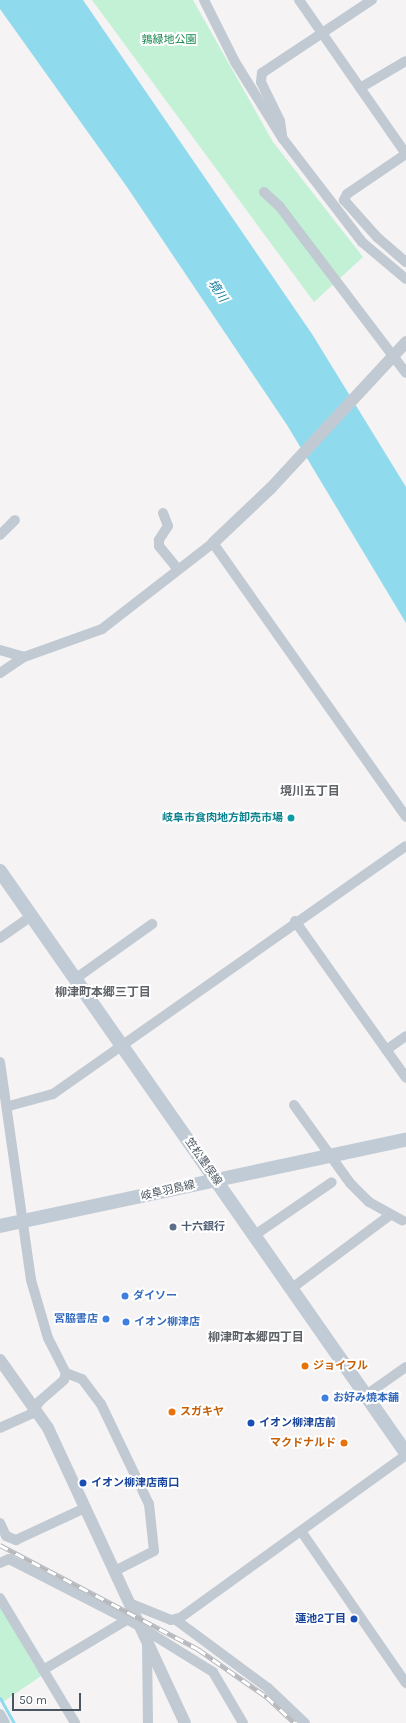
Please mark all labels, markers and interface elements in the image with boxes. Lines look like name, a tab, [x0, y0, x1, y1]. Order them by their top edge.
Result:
park label: 鶉緑地公園	[142, 33, 196, 47]
water label: 境川	[204, 277, 230, 305]
district label: 境川五丁目	[280, 785, 340, 799]
place label: 岐阜市食肉地方卸売市場	[162, 811, 283, 825]
marker: 岐阜市食肉地方卸売市場	[286, 813, 296, 823]
district label: 柳津町本郷三丁目	[55, 986, 151, 1000]
street label: 笠松墨俣線	[182, 1136, 224, 1188]
street label: 岐阜羽島線	[140, 1178, 196, 1204]
place label: 十六銀行	[181, 1220, 225, 1234]
marker: 十六銀行	[168, 1222, 178, 1232]
place label: ダイソー	[133, 1289, 177, 1303]
marker: ダイソー	[120, 1291, 130, 1301]
place label: 宮脇書店	[54, 1312, 98, 1326]
marker: 宮脇書店	[101, 1314, 111, 1324]
place label: イオン柳津店	[134, 1315, 200, 1329]
marker: イオン柳津店	[121, 1317, 131, 1327]
district label: 柳津町本郷四丁目	[208, 1331, 304, 1345]
place label: ジョイフル	[313, 1359, 368, 1373]
marker: ジョイフル	[300, 1361, 310, 1371]
place label: お好み焼本舗	[333, 1391, 399, 1405]
marker: お好み焼本舗	[320, 1393, 330, 1403]
place label: スガキヤ	[180, 1405, 224, 1419]
marker: スガキヤ	[167, 1407, 177, 1417]
place label: イオン柳津店前	[259, 1416, 336, 1430]
marker: イオン柳津店前	[246, 1418, 256, 1428]
place label: マクドナルド	[270, 1436, 336, 1450]
marker: マクドナルド	[339, 1438, 349, 1448]
place label: イオン柳津店南口	[91, 1476, 179, 1490]
marker: イオン柳津店南口	[78, 1478, 88, 1488]
place label: 蓮池2丁目	[295, 1612, 346, 1626]
marker: 蓮池2丁目	[349, 1614, 359, 1624]
scale bar	[14, 1685, 83, 1711]
text: 50 m	[19, 1693, 47, 1707]

